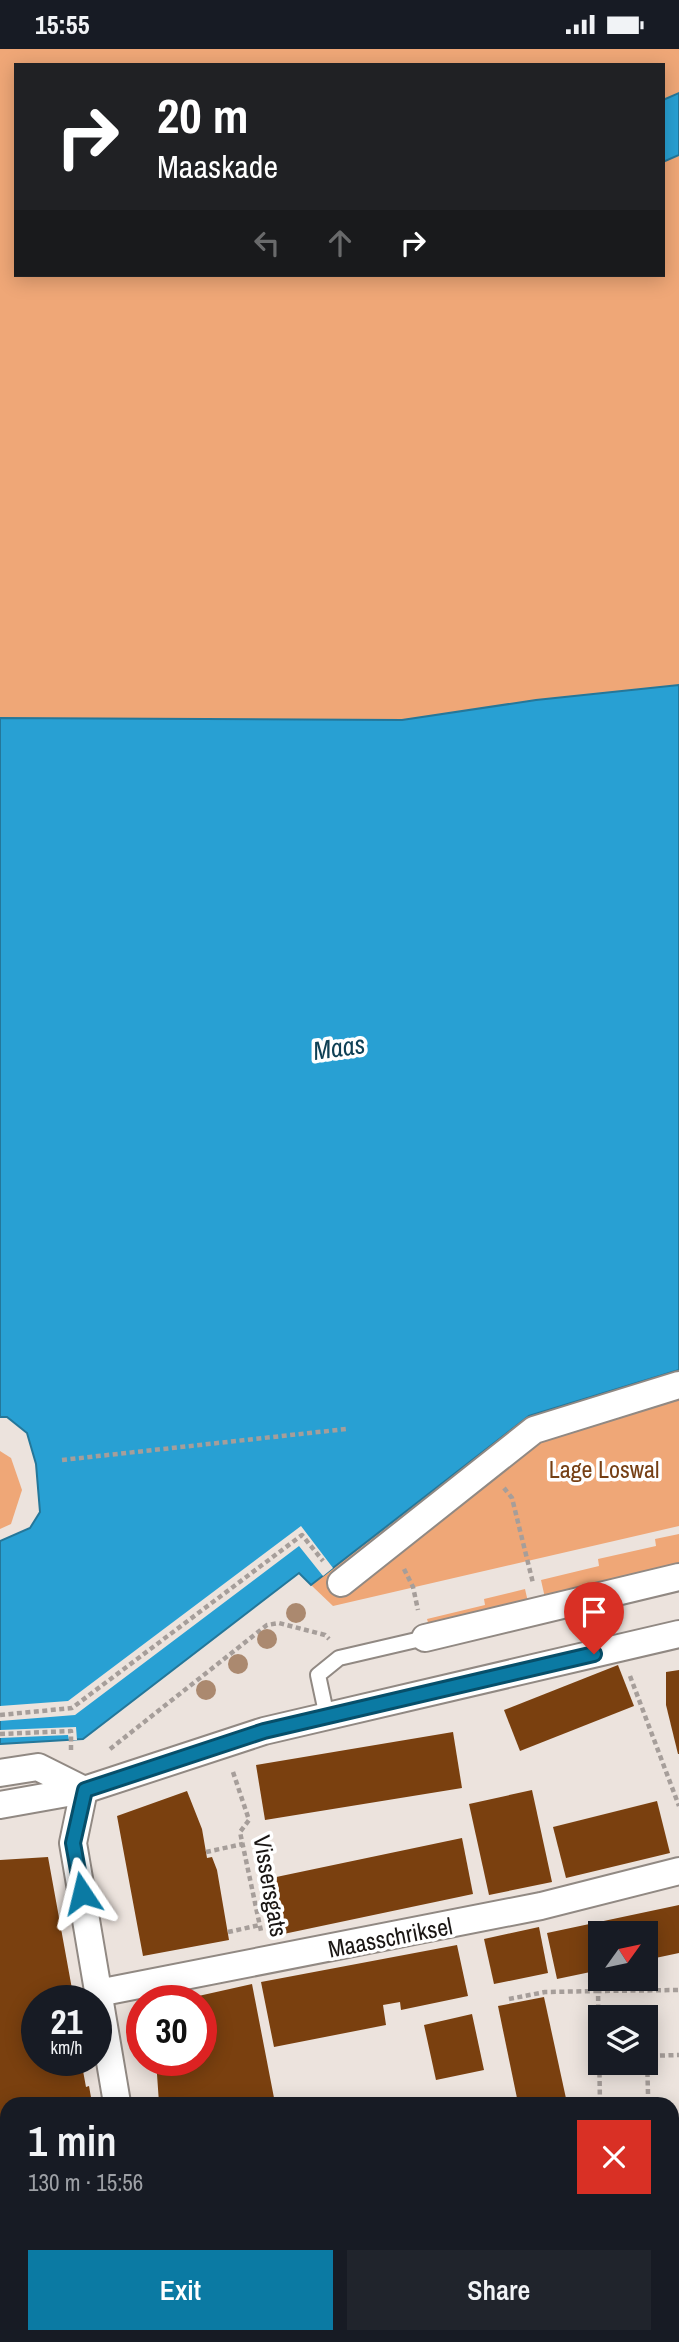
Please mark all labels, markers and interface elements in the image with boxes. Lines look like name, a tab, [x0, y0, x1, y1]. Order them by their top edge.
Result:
text: 15:55	[35, 7, 90, 42]
text: 20 m	[157, 82, 249, 148]
icon: right	[42, 91, 133, 182]
text: Maaskade	[157, 145, 278, 188]
icon: left	[248, 224, 286, 262]
icon: ahead	[321, 224, 359, 262]
icon: right	[394, 224, 432, 262]
water label: Maas	[311, 1026, 367, 1068]
park label: Lage Loswal	[549, 1453, 659, 1485]
pin	[564, 1582, 624, 1654]
icon: arrive	[575, 1593, 613, 1631]
street label: Vissersgats	[246, 1833, 296, 1939]
position arrow	[45, 1856, 119, 1930]
street label: Maasschriksel	[325, 1909, 455, 1965]
north arrow	[588, 1921, 658, 1991]
map controls	[588, 1921, 658, 2075]
speed limit sign: 30	[126, 1985, 217, 2076]
text: 21	[51, 1998, 82, 2045]
button: layers	[588, 2005, 658, 2075]
text: km/h	[51, 2035, 83, 2060]
text: 1 min	[28, 2113, 117, 2169]
button: close	[577, 2120, 651, 2194]
text: 130 m · 15:56	[28, 2167, 143, 2198]
button: Exit	[28, 2250, 333, 2330]
button: Share	[347, 2250, 651, 2330]

